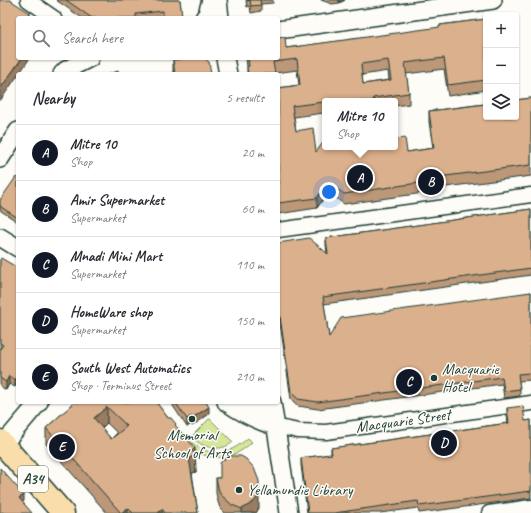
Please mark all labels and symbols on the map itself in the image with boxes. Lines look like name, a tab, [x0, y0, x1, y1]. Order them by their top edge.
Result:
pin: A	[347, 163, 373, 193]
pin: B	[418, 167, 444, 197]
your location	[319, 182, 339, 202]
place label: Macquarie Hotel	[442, 359, 500, 397]
pin: C	[396, 367, 422, 397]
marker: Macquarie Hotel	[429, 373, 439, 383]
street label: Macquarie Street	[354, 404, 454, 438]
marker: Memorial School of Arts	[187, 414, 197, 424]
place label: Memorial School of Arts	[154, 425, 232, 463]
pin: D	[431, 428, 457, 458]
pin: E	[49, 432, 75, 462]
road number: A34	[18, 466, 48, 492]
place label: Yellamundie Library	[247, 480, 354, 500]
marker: Yellamundie Library	[234, 485, 244, 495]

